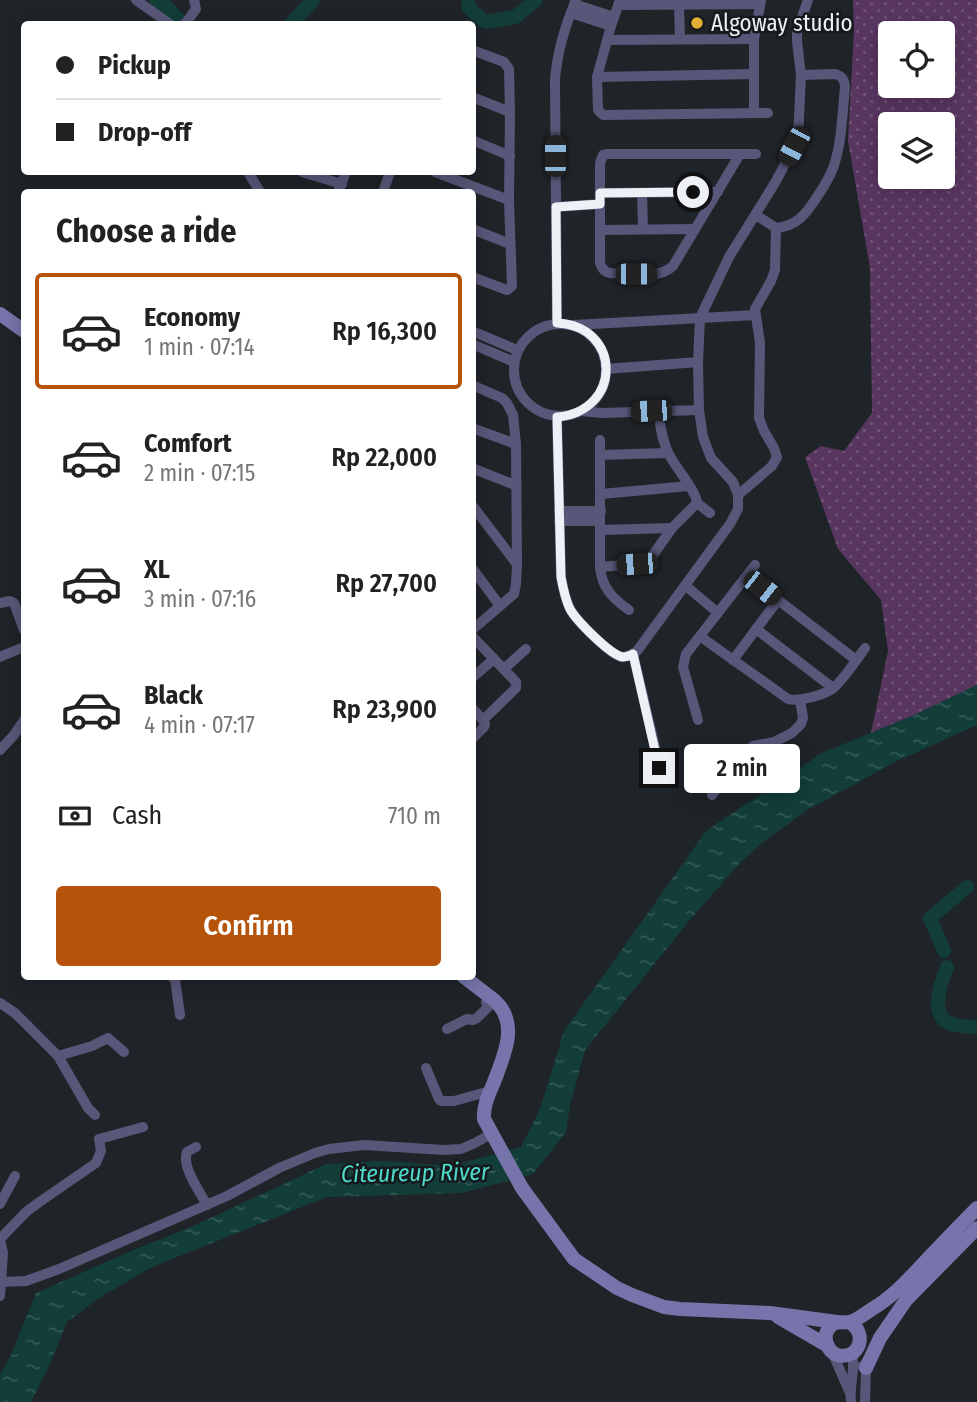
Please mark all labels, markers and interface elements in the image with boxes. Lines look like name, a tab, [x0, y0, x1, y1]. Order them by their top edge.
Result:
place label: Algoway studio	[711, 9, 853, 37]
marker: Algoway studio	[689, 15, 705, 31]
map controls	[878, 21, 955, 189]
button: locate	[878, 21, 955, 98]
text: Pickup	[98, 50, 171, 81]
button: layers	[878, 112, 955, 189]
text: Drop-off	[98, 117, 191, 148]
car	[775, 123, 814, 169]
car	[545, 135, 566, 177]
route start	[677, 176, 709, 208]
text: Choose a ride	[56, 212, 237, 250]
car	[616, 264, 658, 285]
icon: car	[60, 300, 123, 363]
text: Economy	[144, 302, 240, 333]
text: Rp 16,300	[332, 316, 437, 347]
text: 1 min · 07:14	[144, 333, 255, 361]
car	[630, 400, 673, 422]
icon: car	[60, 426, 123, 489]
text: Comfort	[144, 428, 232, 459]
text: Rp 22,000	[331, 442, 437, 473]
text: 2 min · 07:15	[144, 459, 255, 487]
icon: car	[60, 552, 123, 615]
car	[616, 552, 659, 576]
text: XL	[144, 554, 170, 585]
car	[739, 567, 786, 609]
text: Rp 27,700	[336, 568, 437, 599]
text: 3 min · 07:16	[144, 585, 256, 613]
icon: car	[60, 678, 123, 741]
text: Black	[144, 680, 203, 711]
text: Rp 23,900	[332, 694, 437, 725]
text: 4 min · 07:17	[144, 711, 255, 739]
callout: 2 min	[684, 744, 799, 792]
route end	[643, 752, 675, 784]
text: 2 min	[716, 754, 768, 782]
icon: cash	[56, 797, 94, 835]
text: Cash	[112, 800, 162, 831]
text: 710 m	[388, 802, 441, 830]
button: Confirm	[56, 886, 441, 966]
water label: Citeureup River	[341, 1158, 490, 1188]

